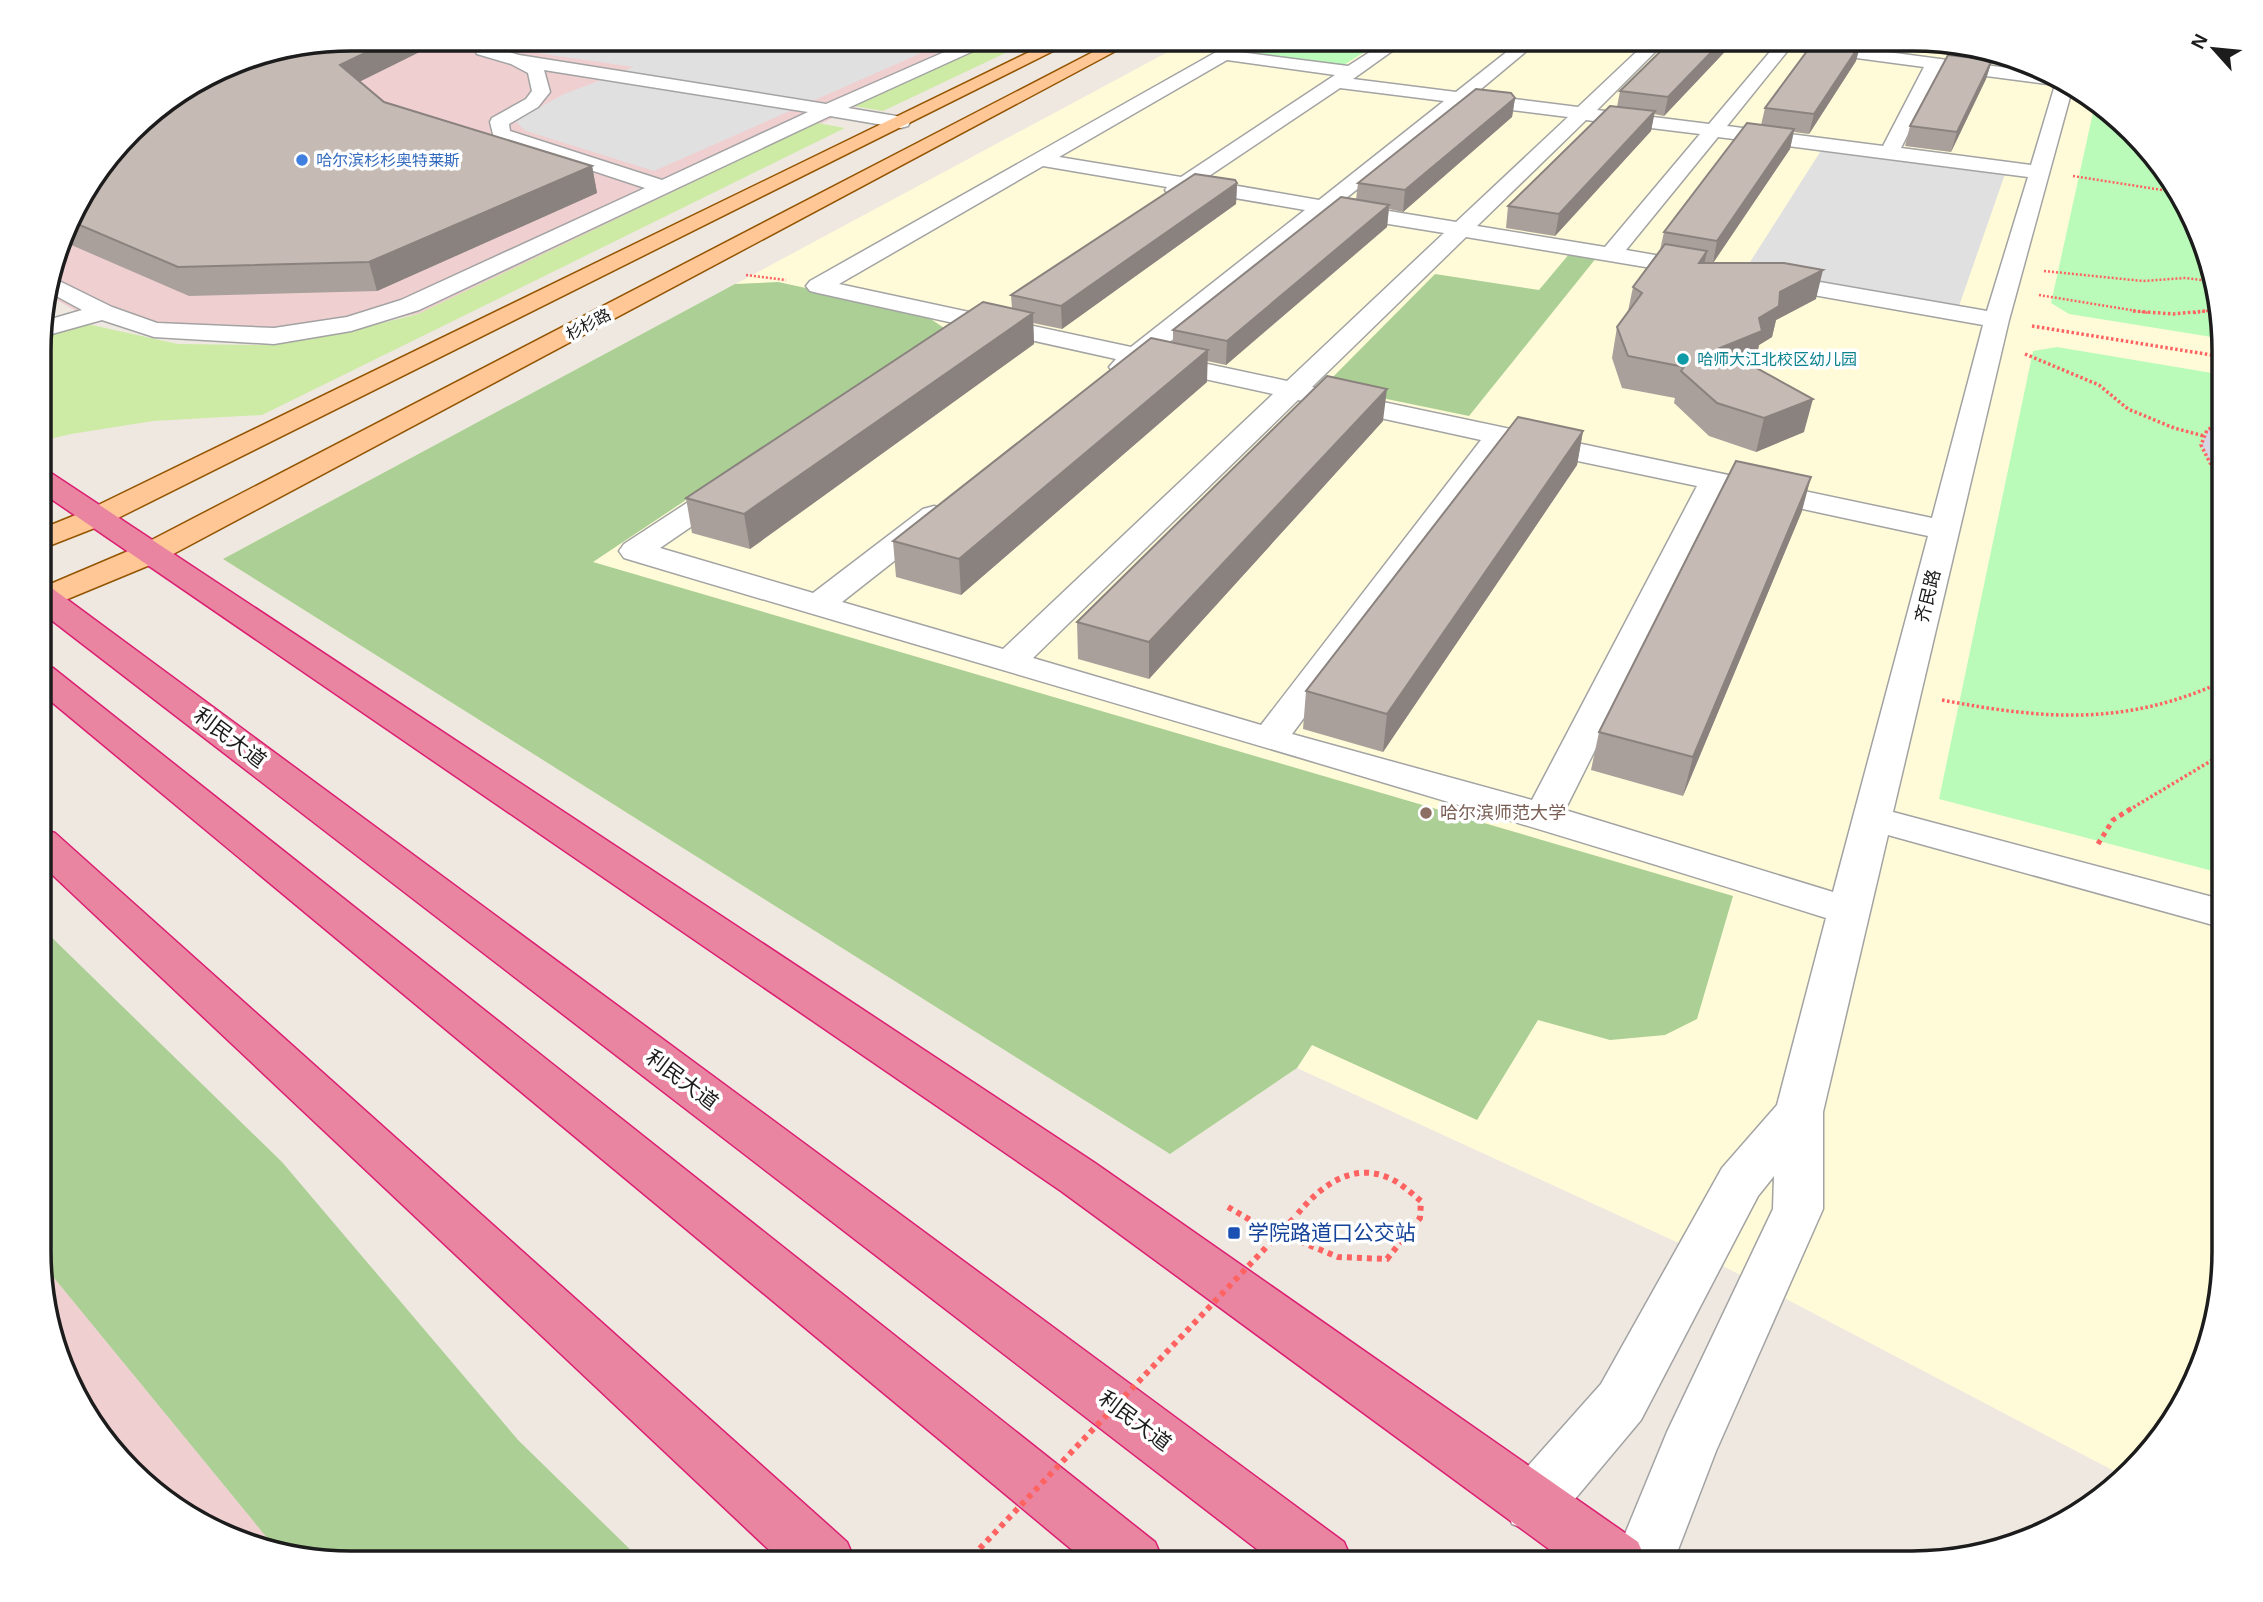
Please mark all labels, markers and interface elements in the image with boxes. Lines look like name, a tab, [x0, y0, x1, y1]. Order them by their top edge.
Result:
north arrow	[2179, 14, 2249, 84]
text: N	[2187, 31, 2212, 52]
marker: 哈尔滨杉杉奥特莱斯	[294, 152, 310, 168]
place label: 哈尔滨杉杉奥特莱斯	[316, 152, 460, 169]
street label: 杉杉路	[563, 306, 613, 343]
marker: 哈师大江北校区幼儿园	[1675, 351, 1691, 367]
place label: 哈师大江北校区幼儿园	[1697, 351, 1857, 368]
street label: 齐民路	[1912, 567, 1944, 625]
street label: 利民大道	[190, 703, 271, 772]
place label: 哈尔滨师范大学	[1440, 803, 1566, 823]
marker: 哈尔滨师范大学	[1418, 805, 1434, 821]
street label: 利民大道	[642, 1045, 723, 1114]
place label: 学院路道口公交站	[1248, 1221, 1416, 1244]
marker: 学院路道口公交站	[1226, 1225, 1242, 1241]
street label: 利民大道	[1095, 1386, 1176, 1455]

